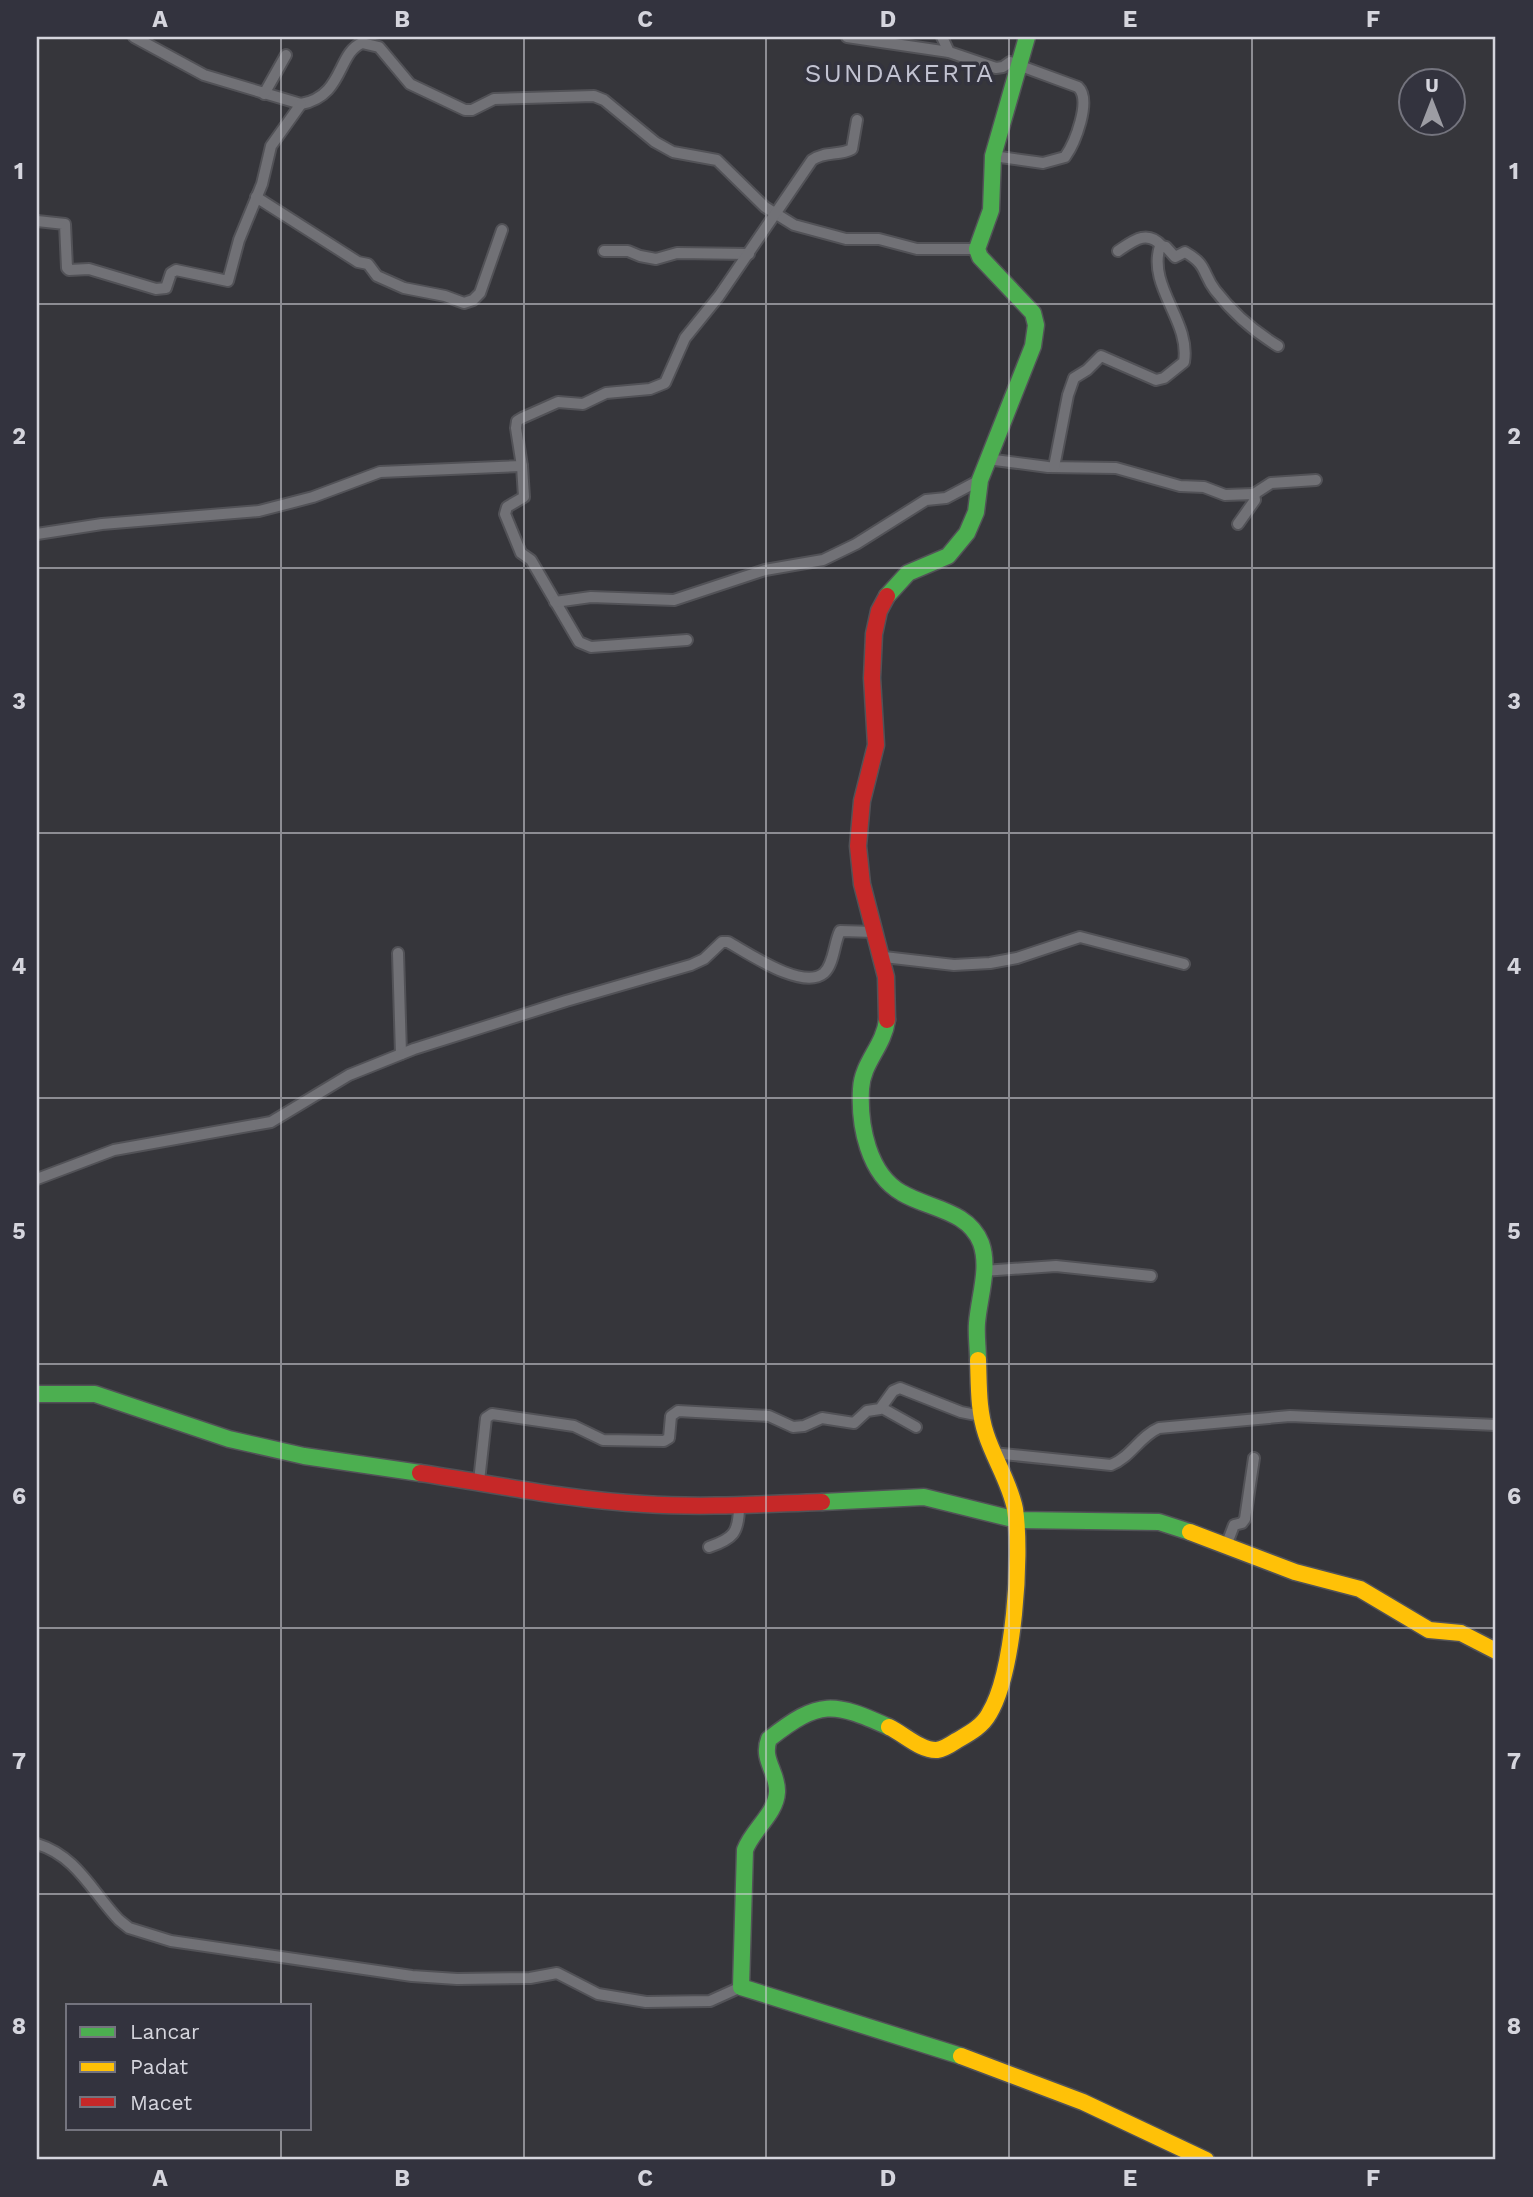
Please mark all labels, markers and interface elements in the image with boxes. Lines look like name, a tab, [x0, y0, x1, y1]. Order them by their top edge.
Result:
text: A	[152, 6, 168, 33]
text: B	[394, 6, 410, 33]
text: C	[637, 6, 653, 33]
text: D	[880, 6, 896, 33]
text: E	[1123, 6, 1137, 33]
text: F	[1366, 6, 1380, 33]
district label: SUNDAKERTA	[805, 58, 995, 88]
north arrow	[1396, 66, 1466, 136]
text: U	[1425, 74, 1439, 97]
text: 1	[14, 158, 24, 185]
text: 1	[1509, 158, 1519, 185]
text: 2	[12, 423, 26, 450]
text: 2	[1507, 423, 1521, 450]
text: 3	[12, 688, 26, 715]
text: 3	[1507, 688, 1521, 715]
text: 4	[12, 953, 27, 980]
text: 4	[1507, 953, 1522, 980]
text: 5	[12, 1218, 26, 1245]
text: 5	[1507, 1218, 1521, 1245]
text: 6	[12, 1483, 26, 1510]
text: 6	[1507, 1483, 1521, 1510]
text: 7	[12, 1748, 26, 1775]
text: 7	[1507, 1748, 1521, 1775]
legend	[66, 2004, 312, 2130]
text: 8	[12, 2013, 26, 2040]
text: 8	[1507, 2013, 1521, 2040]
text: Lancar	[130, 2019, 200, 2044]
text: Padat	[130, 2054, 188, 2079]
text: Macet	[130, 2090, 192, 2115]
text: A	[152, 2165, 168, 2192]
text: B	[394, 2165, 410, 2192]
text: C	[637, 2165, 653, 2192]
text: D	[880, 2165, 896, 2192]
text: E	[1123, 2165, 1137, 2192]
text: F	[1366, 2165, 1380, 2192]

